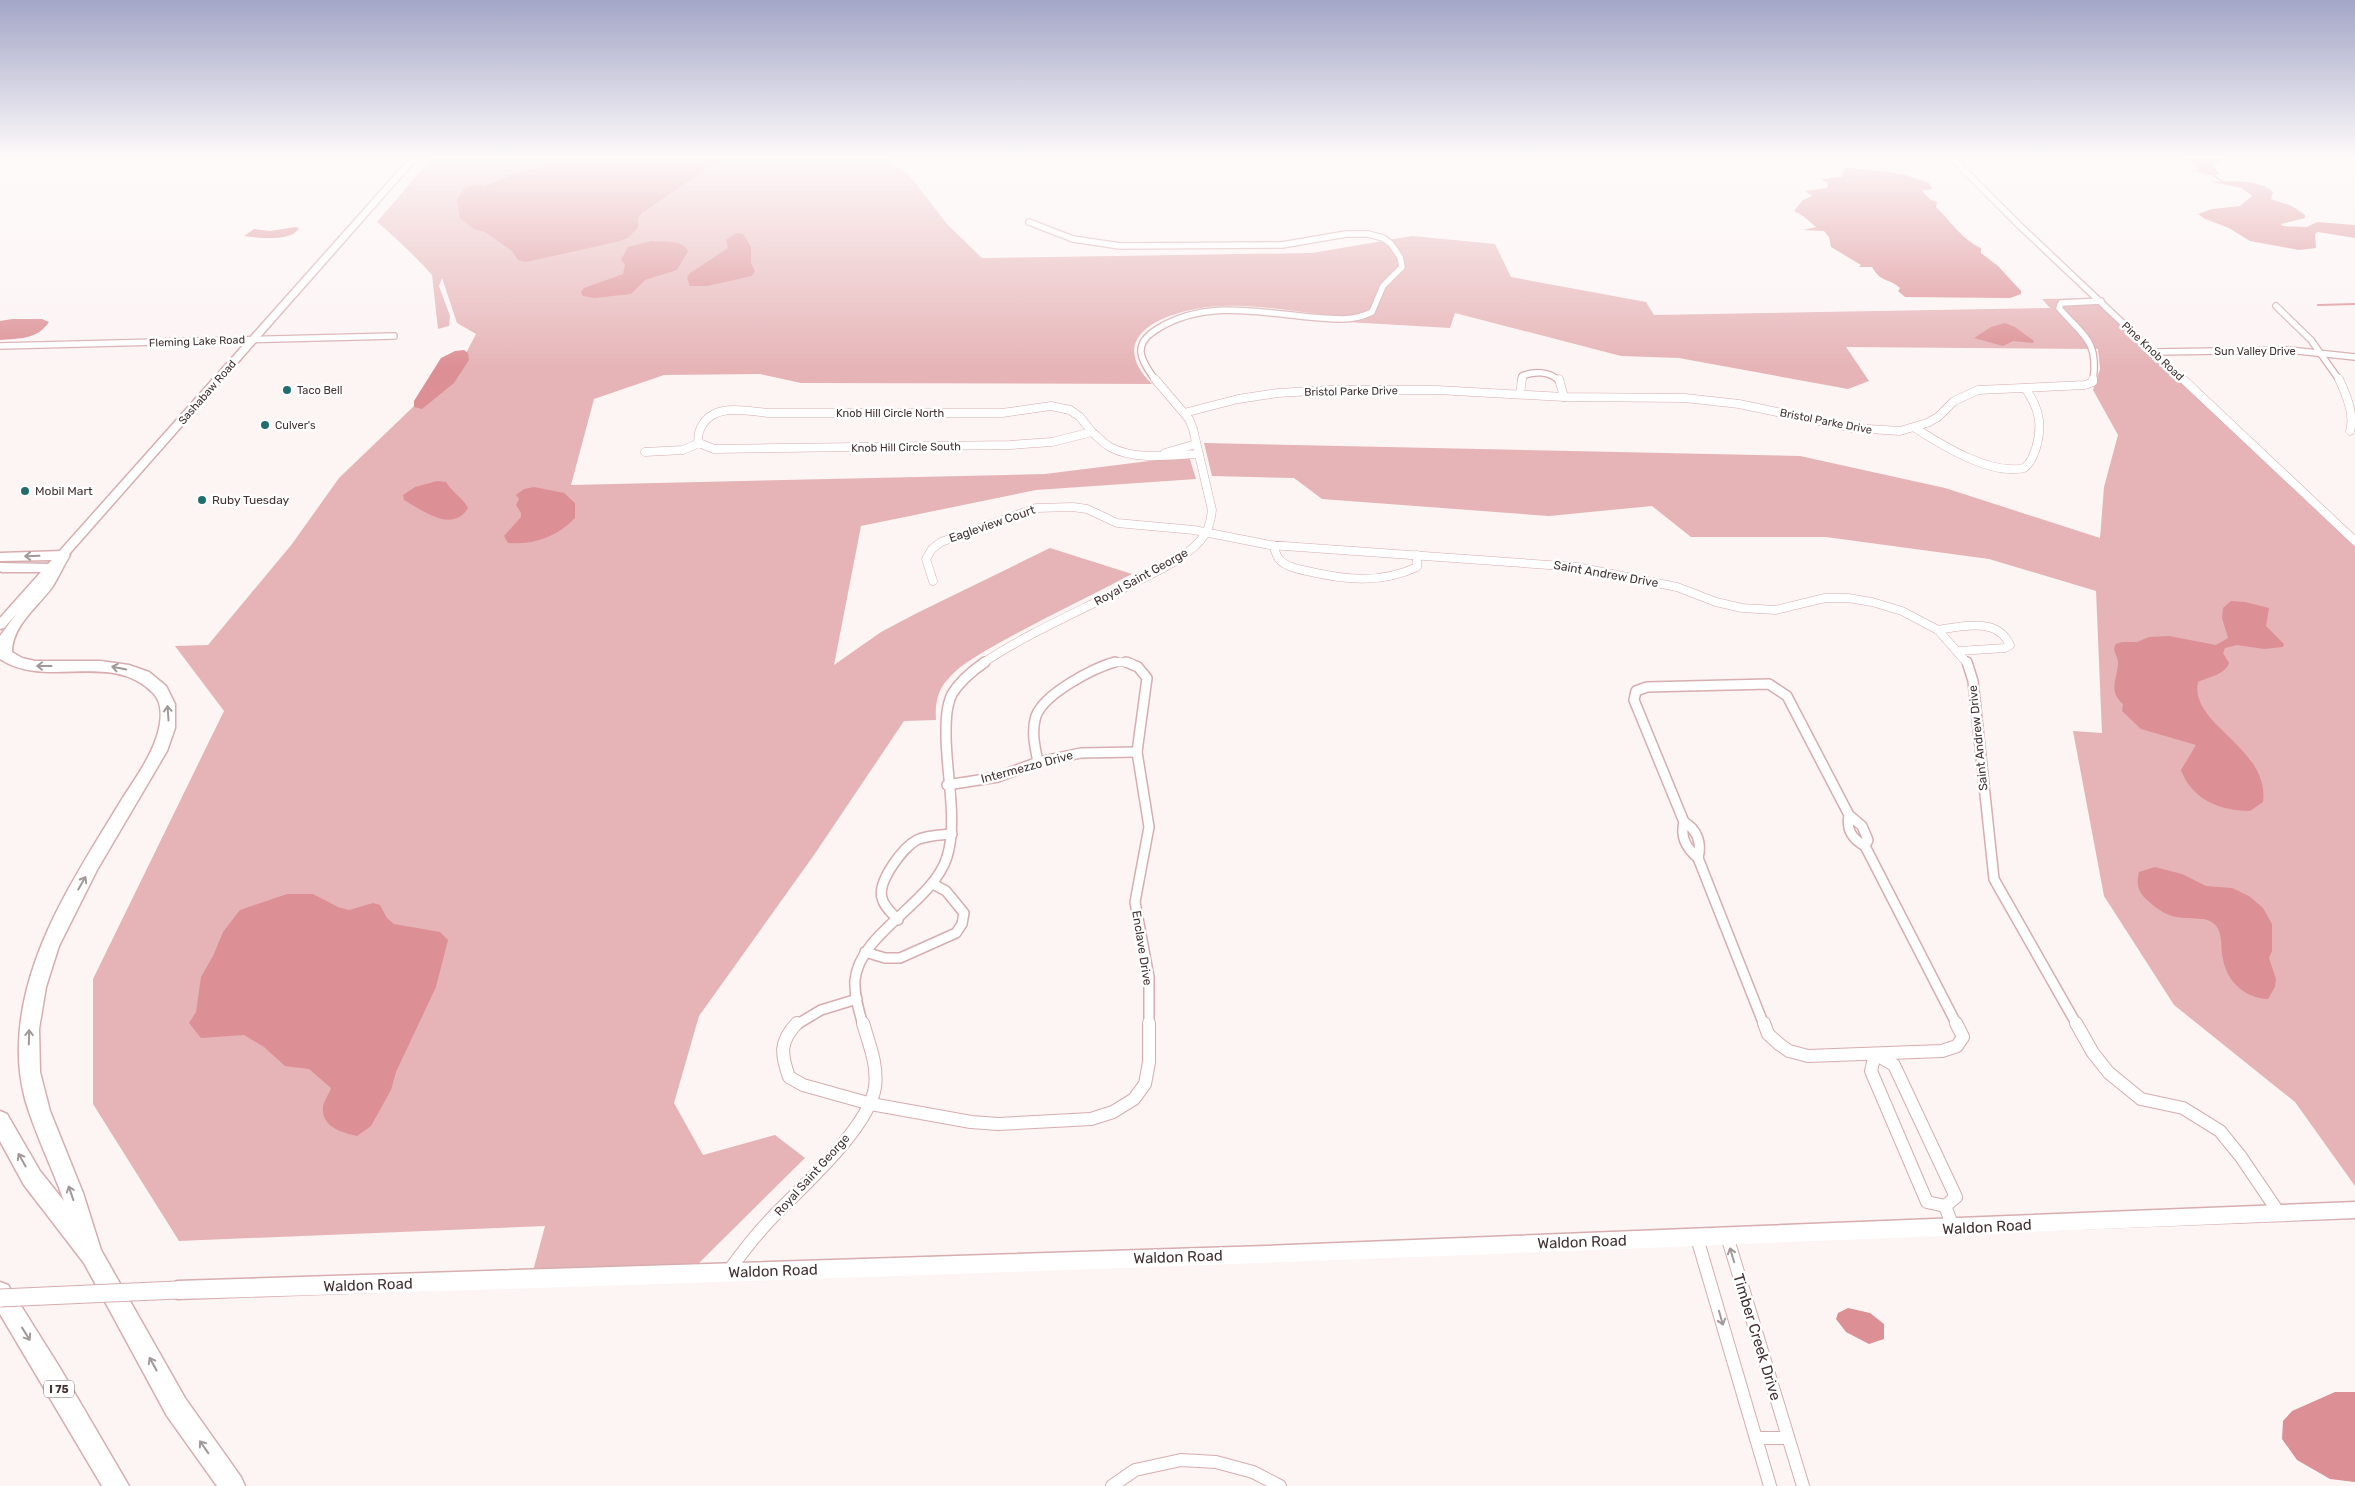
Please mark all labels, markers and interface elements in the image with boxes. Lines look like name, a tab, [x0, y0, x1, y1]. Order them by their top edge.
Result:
street label: Pine Knob Road	[2119, 319, 2186, 383]
street label: Fleming Lake Road	[149, 333, 245, 350]
street label: Sun Valley Drive	[2214, 345, 2296, 358]
street label: Sashabaw Road	[176, 357, 239, 427]
marker: Taco Bell	[281, 384, 293, 396]
place label: Taco Bell	[297, 384, 342, 397]
street label: Bristol Parke Drive	[1304, 384, 1398, 399]
street label: Bristol Parke Drive	[1779, 406, 1873, 437]
street label: Knob Hill Circle North	[836, 407, 944, 420]
marker: Culver's	[259, 419, 271, 431]
place label: Culver's	[275, 419, 316, 432]
street label: Knob Hill Circle South	[851, 440, 961, 455]
place label: Mobil Mart	[35, 484, 93, 498]
marker: Mobil Mart	[19, 485, 31, 497]
place label: Ruby Tuesday	[212, 493, 290, 507]
marker: Ruby Tuesday	[196, 494, 208, 506]
street label: Eagleview Court	[947, 503, 1037, 545]
street label: Royal Saint George	[1092, 545, 1191, 609]
one-way arrow	[24, 551, 40, 560]
street label: Saint Andrew Drive	[1553, 558, 1660, 590]
one-way arrow	[36, 661, 52, 671]
one-way arrow	[111, 663, 127, 673]
street label: Saint Andrew Drive	[1965, 684, 1991, 792]
one-way arrow	[164, 706, 173, 722]
street label: Intermezzo Drive	[979, 748, 1075, 786]
one-way arrow	[78, 877, 88, 891]
street label: Enclave Drive	[1129, 910, 1155, 987]
one-way arrow	[24, 1030, 33, 1046]
street label: Royal Saint George	[772, 1131, 853, 1219]
one-way arrow	[17, 1153, 26, 1168]
one-way arrow	[66, 1185, 75, 1201]
street label: Waldon Road	[1942, 1216, 2032, 1238]
street label: Waldon Road	[1537, 1231, 1627, 1253]
street label: Waldon Road	[1133, 1246, 1223, 1268]
one-way arrow	[1727, 1248, 1737, 1264]
street label: Waldon Road	[728, 1260, 818, 1282]
street label: Timber Creek Drive	[1729, 1271, 1785, 1403]
street label: Waldon Road	[323, 1274, 413, 1296]
one-way arrow	[1716, 1310, 1726, 1326]
one-way arrow	[21, 1327, 31, 1341]
one-way arrow	[147, 1358, 157, 1372]
road number: I 75	[44, 1380, 74, 1398]
one-way arrow	[199, 1440, 209, 1454]

